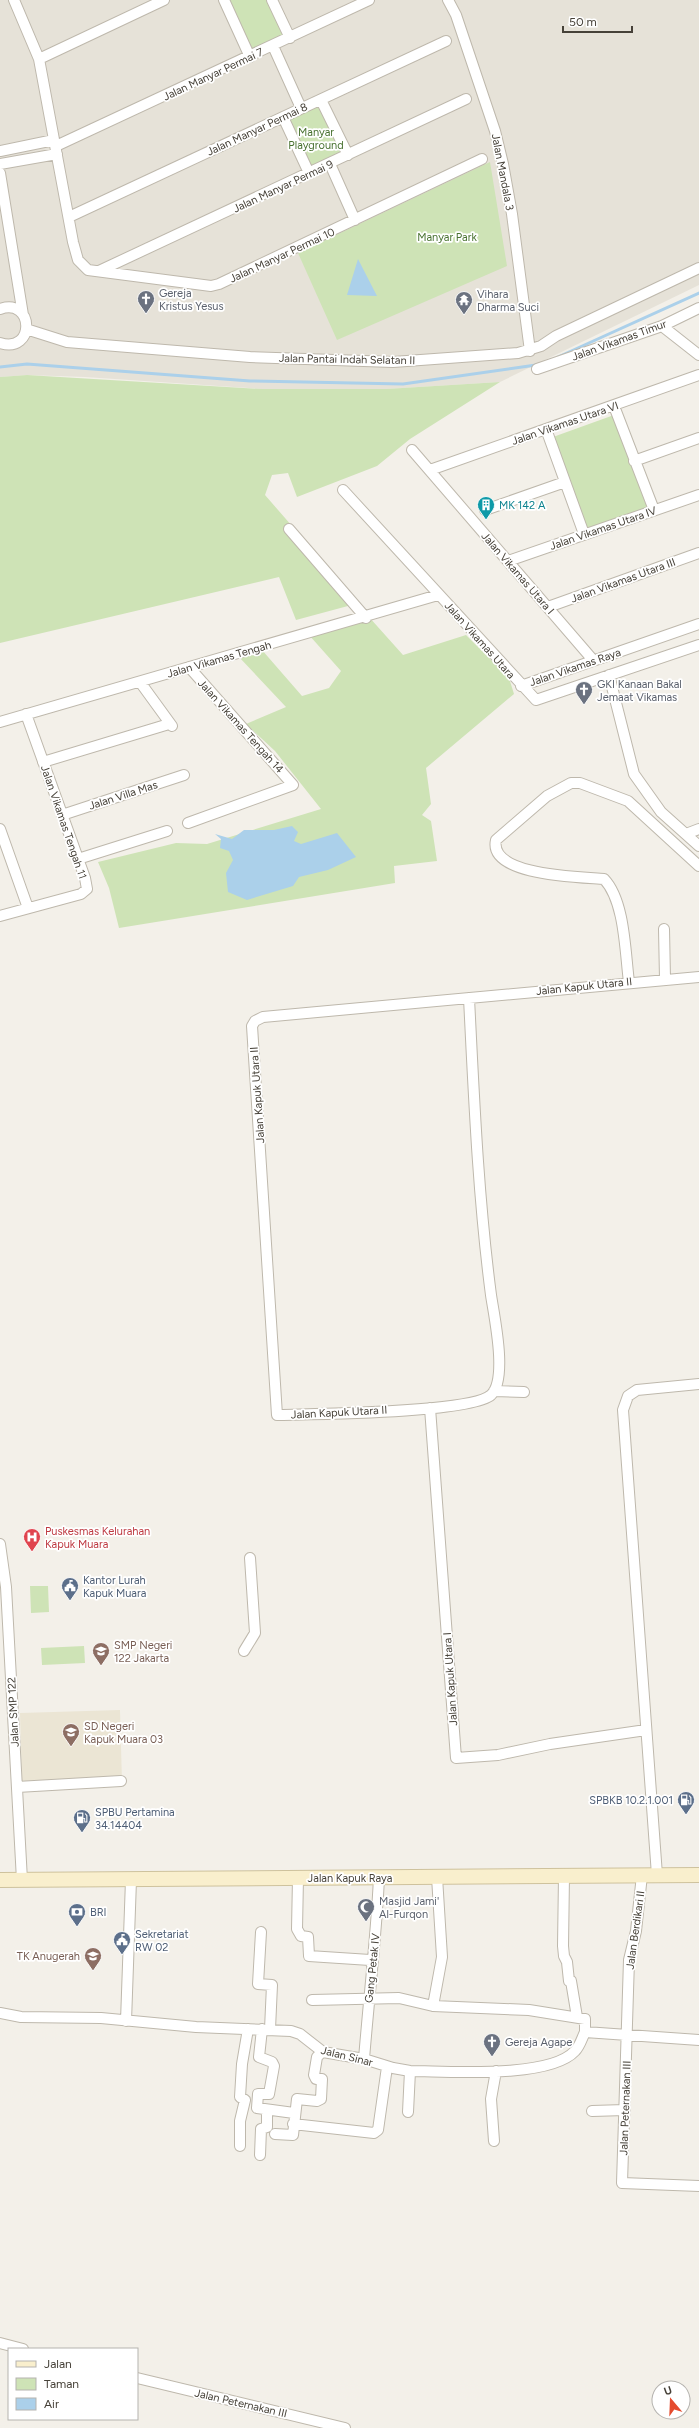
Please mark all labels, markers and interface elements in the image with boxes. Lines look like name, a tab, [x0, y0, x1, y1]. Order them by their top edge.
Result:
scale bar	[563, 8, 632, 34]
text: 50 m	[569, 15, 597, 29]
street label: Jalan Manyar Permai 7	[161, 45, 265, 103]
street label: Jalan Manyar Permai 8	[205, 100, 310, 159]
park label: Manyar Playground	[288, 126, 344, 152]
street label: Jalan Mandala 3	[489, 133, 516, 212]
street label: Jalan Manyar Permai 9	[231, 157, 335, 215]
street label: Jalan Manyar Permai 10	[228, 225, 337, 286]
park label: Manyar Park	[417, 231, 477, 244]
place label: Gereja Kristus Yesus	[159, 287, 224, 313]
place label: Vihara Dharma Suci	[477, 288, 539, 314]
church icon: Gereja Kristus Yesus	[136, 289, 156, 314]
temple icon: Vihara Dharma Suci	[454, 290, 474, 315]
street label: Jalan Vikamas Timur	[570, 317, 669, 364]
street label: Jalan Pantai Indah Selatan II	[279, 352, 415, 367]
street label: Jalan Vikamas Utara VI	[510, 399, 620, 448]
building icon: MK 142 A	[476, 495, 496, 520]
place label: MK 142 A	[499, 499, 546, 512]
street label: Jalan Vikamas Utara IV	[548, 504, 659, 553]
street label: Jalan Vikamas Utara I	[478, 530, 557, 617]
street label: Jalan Vikamas Utara III	[569, 555, 677, 605]
street label: Jalan Vikamas Utara	[442, 599, 518, 681]
street label: Jalan Vikamas Tengah	[166, 638, 273, 681]
street label: Jalan Vikamas Raya	[528, 646, 623, 689]
street label: Jalan Vikamas Tengah 14	[195, 677, 286, 776]
place label: GKI Kanaan Bakal Jemaat Vikamas	[597, 678, 682, 704]
church icon: GKI Kanaan Bakal Jemaat Vikamas	[574, 680, 594, 705]
street label: Jalan Vikamas Tengah 11	[38, 764, 89, 881]
street label: Jalan Villa Mas	[87, 778, 159, 813]
street label: Jalan Kapuk Utara II	[535, 975, 633, 998]
street label: Jalan Kapuk Utara II	[248, 1046, 267, 1144]
street label: Jalan Kapuk Utara II	[290, 1403, 388, 1422]
place label: Puskesmas Kelurahan Kapuk Muara	[45, 1525, 150, 1551]
hospital icon: Puskesmas Kelurahan Kapuk Muara	[22, 1527, 42, 1552]
place label: Kantor Lurah Kapuk Muara	[83, 1574, 146, 1600]
public building icon: Kantor Lurah Kapuk Muara	[60, 1576, 80, 1601]
street label: Jalan Kapuk Utara I	[441, 1632, 460, 1726]
place label: SMP Negeri 122 Jakarta	[114, 1639, 172, 1665]
school or university icon: SMP Negeri 122 Jakarta	[91, 1641, 111, 1666]
street label: Jalan SMP 122	[5, 1677, 22, 1747]
place label: SD Negeri Kapuk Muara 03	[84, 1720, 163, 1746]
school or university icon: SD Negeri Kapuk Muara 03	[61, 1722, 81, 1747]
fuel station icon: SPBKB 10.2.1.001	[676, 1790, 696, 1815]
place label: SPBKB 10.2.1.001	[589, 1794, 673, 1807]
place label: SPBU Pertamina 34.14404	[95, 1806, 175, 1832]
fuel station icon: SPBU Pertamina 34.14404	[72, 1808, 92, 1833]
street label: Jalan Kapuk Raya	[308, 1872, 392, 1885]
street label: Jalan Berdikari II	[624, 1890, 647, 1970]
place label: Masjid Jami' Al-Furqon	[379, 1895, 439, 1921]
mosque icon: Masjid Jami' Al-Furqon	[356, 1897, 376, 1922]
bank icon: BRI	[67, 1902, 87, 1927]
place label: BRI	[90, 1906, 107, 1919]
place label: Sekretariat RW 02	[135, 1928, 189, 1954]
public building icon: Sekretariat RW 02	[112, 1930, 132, 1955]
street label: Gang Petak IV	[362, 1932, 383, 2004]
school or university icon: TK Anugerah	[83, 1946, 103, 1971]
place label: TK Anugerah	[17, 1950, 80, 1963]
church icon: Gereja Agape	[482, 2032, 502, 2057]
place label: Gereja Agape	[505, 2036, 572, 2049]
street label: Jalan Sinar	[320, 2044, 374, 2069]
street label: Jalan Peternakan III	[617, 2060, 634, 2156]
legend	[8, 2348, 138, 2420]
text: Jalan	[44, 2357, 72, 2371]
text: Taman	[44, 2377, 79, 2391]
north arrow	[651, 2380, 691, 2420]
text: U	[662, 2384, 674, 2398]
street label: Jalan Peternakan III	[193, 2387, 288, 2420]
text: Air	[44, 2397, 59, 2411]

